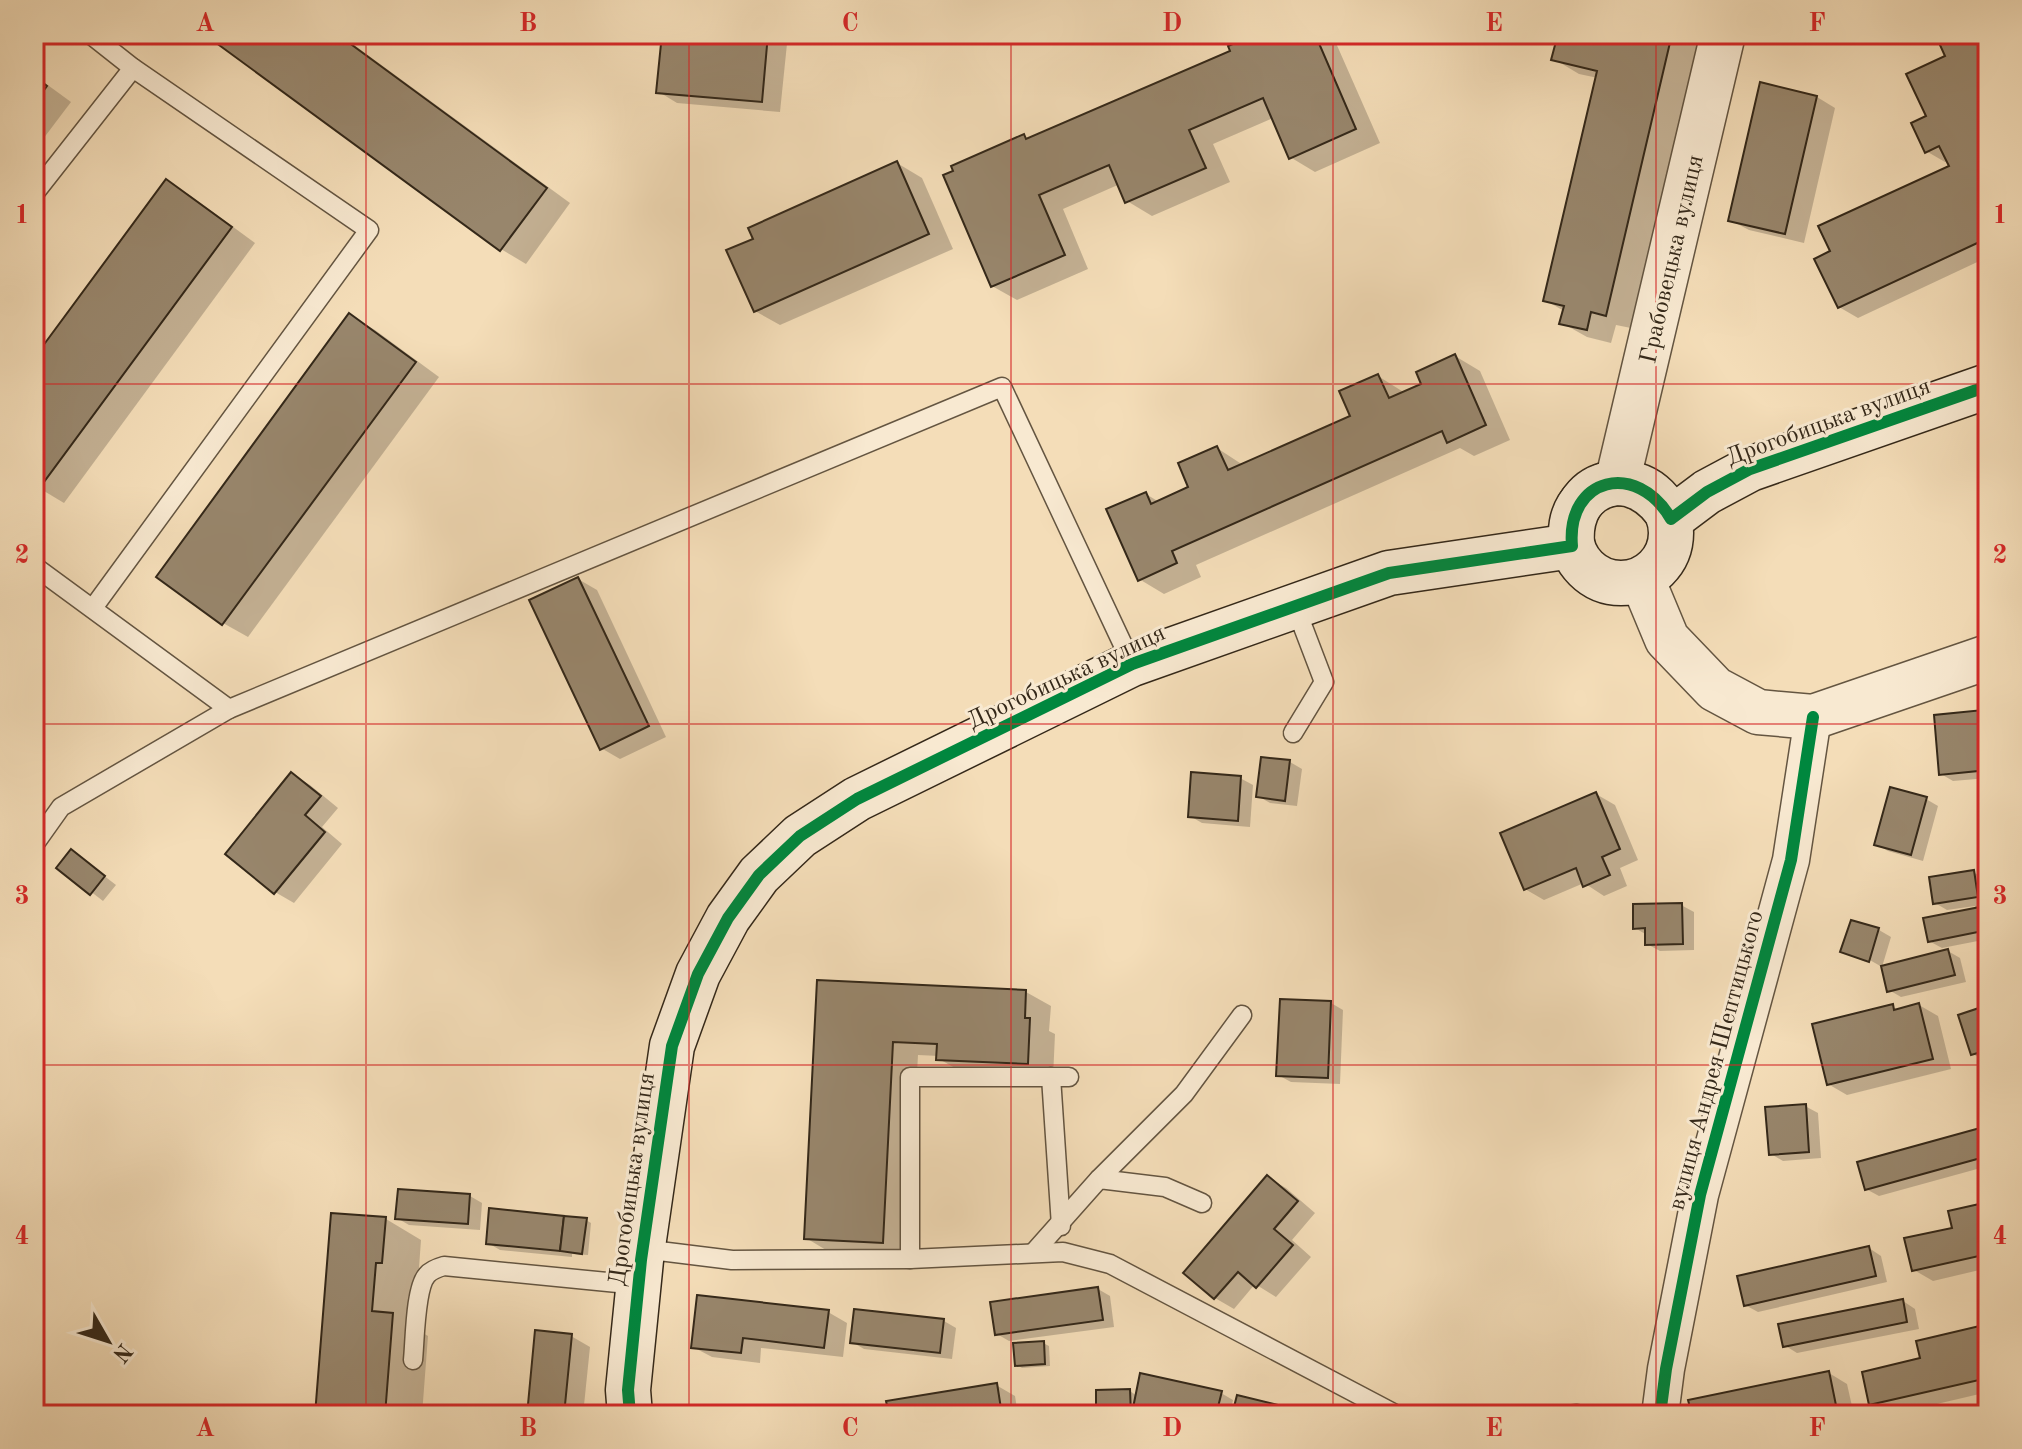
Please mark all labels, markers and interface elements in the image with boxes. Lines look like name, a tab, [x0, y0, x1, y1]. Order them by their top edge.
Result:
text: A	[195, 11, 215, 37]
text: B	[519, 11, 537, 37]
text: C	[841, 11, 859, 37]
text: D	[1162, 11, 1182, 37]
text: E	[1485, 11, 1503, 37]
text: F	[1808, 11, 1826, 37]
street label: Грабовецька вулиця	[1637, 153, 1709, 366]
text: 1	[14, 203, 30, 229]
text: 1	[1992, 203, 2008, 229]
street label: Дрогобицька вулиця	[1723, 375, 1934, 471]
text: 2	[14, 543, 30, 569]
text: 2	[1992, 543, 2008, 569]
street label: Дрогобицька вулиця	[964, 621, 1169, 734]
text: 3	[14, 884, 30, 910]
text: 3	[1992, 884, 2008, 910]
street label: вулиця Андрея Шептицького	[1665, 908, 1769, 1213]
street label: Дрогобицька вулиця	[606, 1071, 660, 1288]
text: 4	[14, 1224, 30, 1250]
text: 4	[1992, 1224, 2008, 1250]
north arrow	[68, 1301, 148, 1381]
text: N	[108, 1339, 136, 1366]
text: A	[195, 1416, 215, 1442]
text: B	[519, 1416, 537, 1442]
text: C	[841, 1416, 859, 1442]
text: D	[1162, 1416, 1182, 1442]
text: E	[1485, 1416, 1503, 1442]
text: F	[1808, 1416, 1826, 1442]

